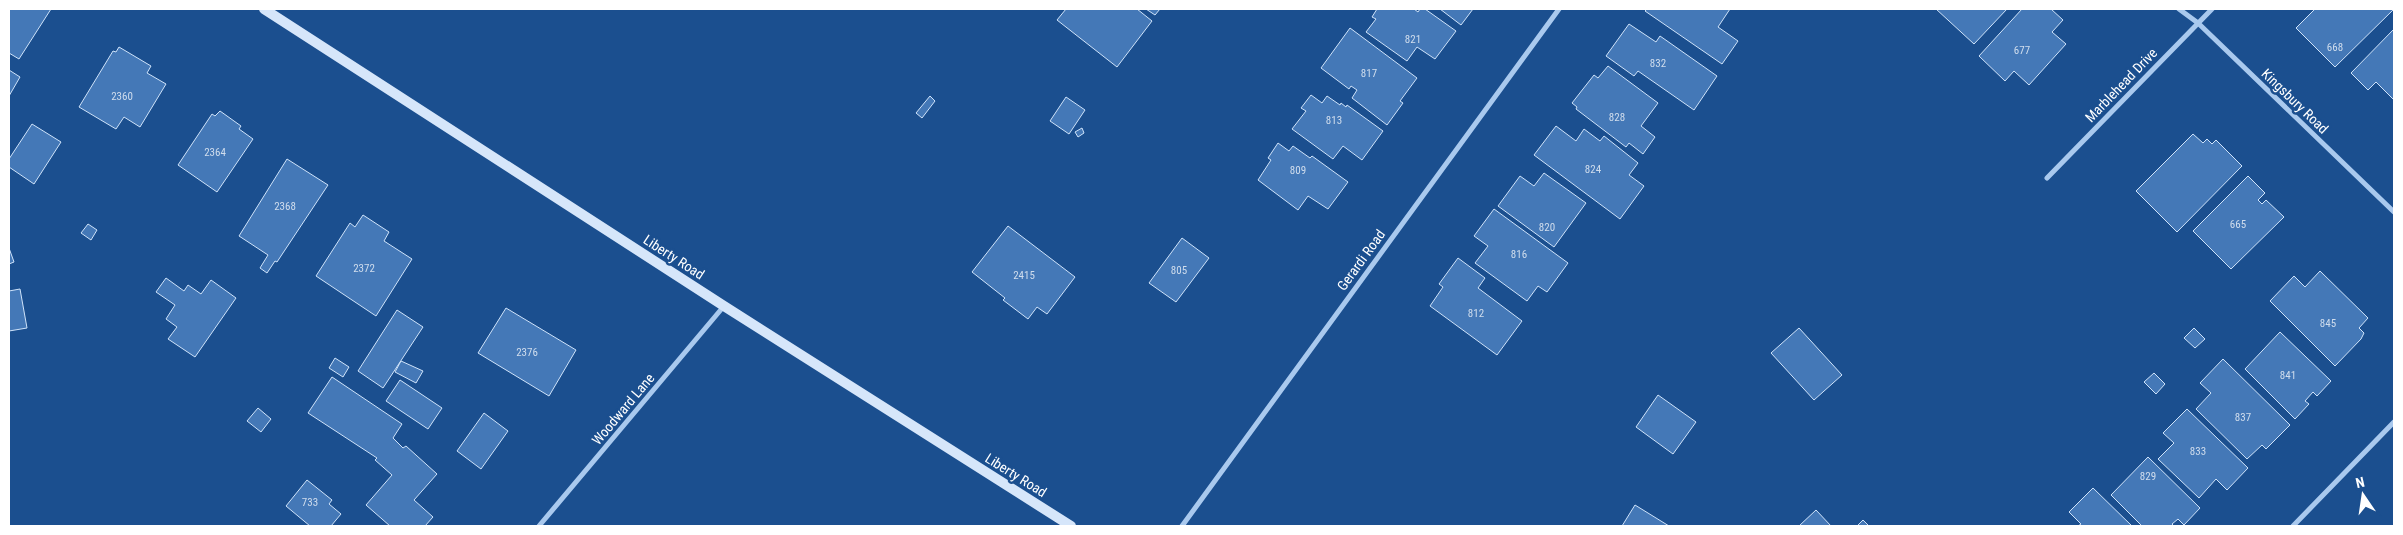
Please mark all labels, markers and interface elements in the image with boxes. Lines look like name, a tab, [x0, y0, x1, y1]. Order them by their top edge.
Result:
house number: 821	[1405, 33, 1421, 46]
house number: 668	[2327, 41, 2343, 54]
house number: 677	[2014, 44, 2030, 57]
street label: Marblehead Drive	[2082, 44, 2161, 125]
house number: 832	[1650, 57, 1666, 70]
street label: Kingsbury Road	[2258, 65, 2332, 137]
house number: 817	[1361, 67, 1377, 80]
house number: 2360	[111, 90, 133, 103]
house number: 828	[1609, 111, 1625, 124]
house number: 813	[1326, 114, 1342, 127]
house number: 2364	[204, 146, 226, 159]
house number: 824	[1585, 163, 1602, 176]
house number: 809	[1290, 164, 1306, 177]
house number: 2368	[274, 200, 296, 213]
house number: 665	[2230, 218, 2246, 231]
house number: 820	[1539, 221, 1555, 234]
street label: Gerardi Road	[1334, 227, 1388, 293]
street label: Liberty Road	[641, 231, 707, 283]
house number: 816	[1511, 248, 1527, 261]
house number: 2372	[353, 262, 375, 275]
house number: 805	[1171, 264, 1187, 277]
house number: 2415	[1013, 269, 1035, 282]
house number: 812	[1468, 307, 1484, 320]
house number: 845	[2320, 317, 2336, 330]
house number: 2376	[516, 346, 538, 359]
house number: 841	[2280, 369, 2296, 382]
street label: Woodward Lane	[589, 370, 658, 448]
house number: 837	[2235, 411, 2251, 424]
house number: 833	[2190, 445, 2206, 458]
street label: Liberty Road	[982, 450, 1050, 500]
house number: 829	[2140, 470, 2156, 483]
north arrow	[2338, 470, 2388, 520]
text: N	[2354, 474, 2366, 491]
house number: 733	[302, 496, 318, 509]

